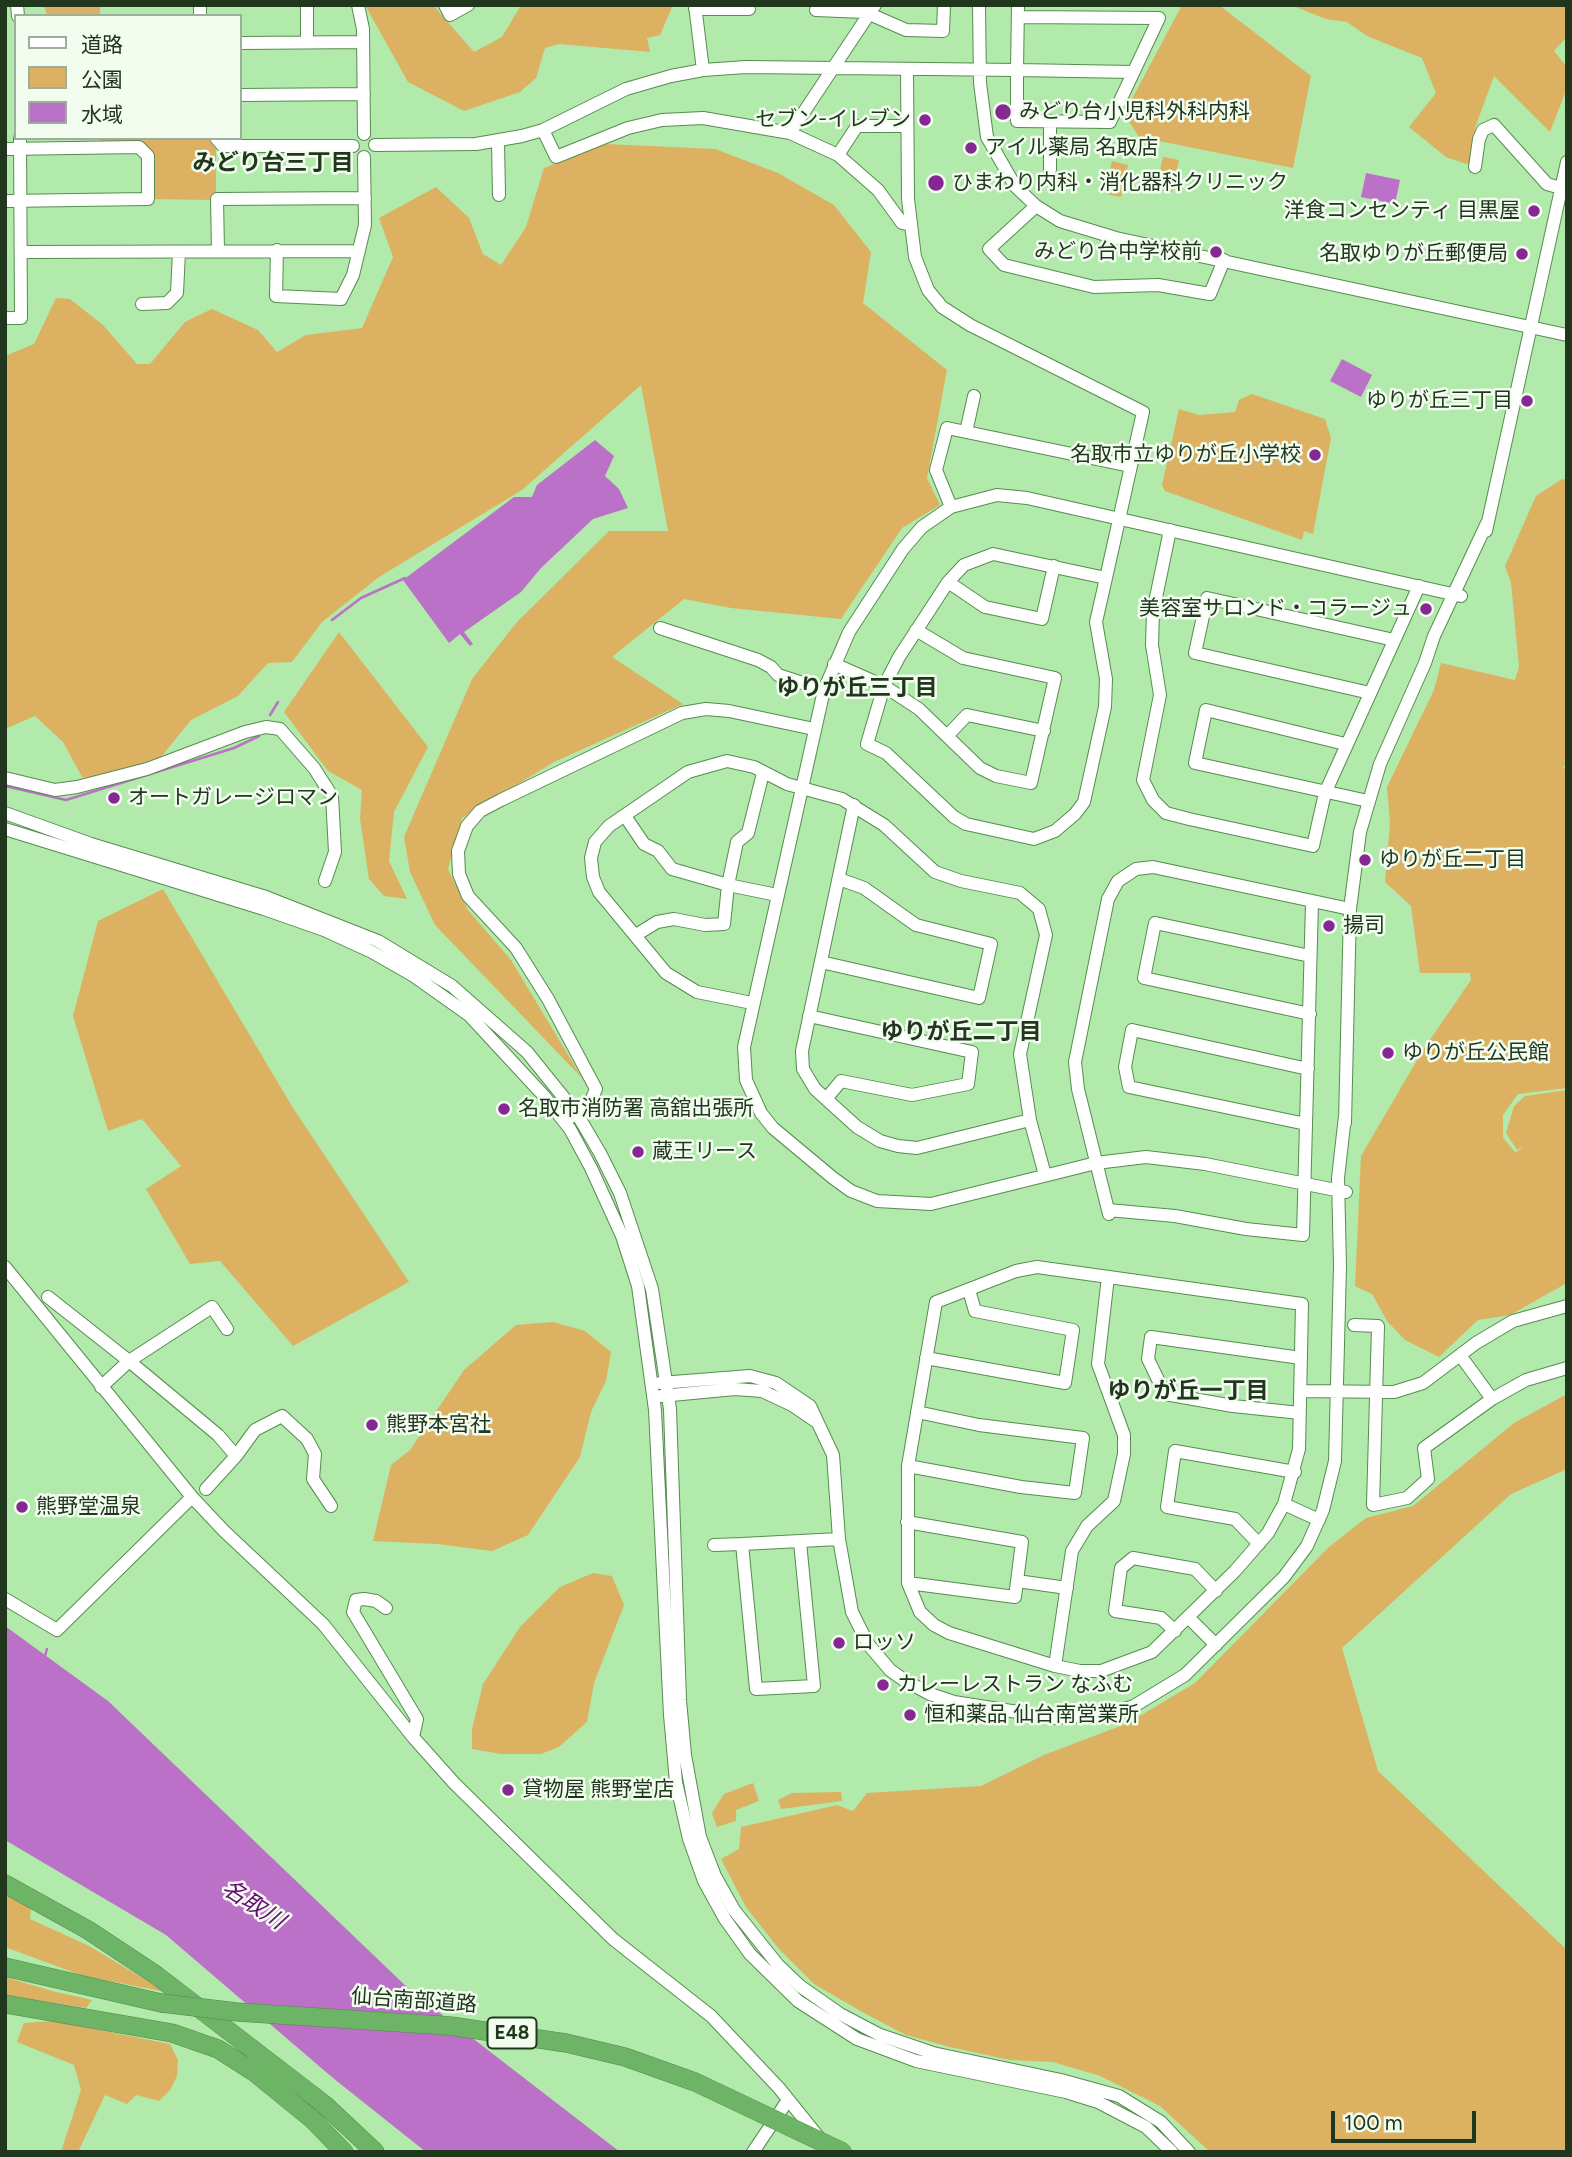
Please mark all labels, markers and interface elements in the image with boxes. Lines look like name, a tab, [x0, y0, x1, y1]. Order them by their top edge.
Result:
legend	[14, 14, 242, 140]
text: 道路	[81, 32, 123, 57]
text: 公園	[81, 67, 123, 92]
place label: みどり台小児科外科内科	[1019, 99, 1250, 125]
text: 水域	[81, 102, 123, 127]
marker: みどり台小児科外科内科	[993, 102, 1013, 122]
place label: セブン-イレブン	[755, 107, 911, 133]
marker: セブン-イレブン	[917, 112, 933, 128]
place label: アイル薬局 名取店	[985, 135, 1158, 161]
marker: アイル薬局 名取店	[963, 140, 979, 156]
district label: みどり台三丁目	[193, 149, 353, 177]
place label: ひまわり内科・消化器科クリニック	[952, 170, 1288, 196]
marker: ひまわり内科・消化器科クリニック	[926, 173, 946, 193]
place label: 洋食コンセンティ 目黒屋	[1284, 198, 1520, 224]
marker: 洋食コンセンティ 目黒屋	[1526, 203, 1542, 219]
place label: みどり台中学校前	[1034, 239, 1202, 265]
place label: 名取ゆりが丘郵便局	[1319, 241, 1508, 267]
marker: みどり台中学校前	[1208, 244, 1224, 260]
marker: 名取ゆりが丘郵便局	[1514, 246, 1530, 262]
place label: ゆりが丘三丁目	[1366, 388, 1513, 414]
marker: ゆりが丘三丁目	[1519, 393, 1535, 409]
place label: 名取市立ゆりが丘小学校	[1070, 442, 1301, 468]
marker: 名取市立ゆりが丘小学校	[1307, 447, 1323, 463]
place label: 美容室サロンド・コラージュ	[1139, 596, 1412, 622]
marker: 美容室サロンド・コラージュ	[1418, 601, 1434, 617]
district label: ゆりが丘三丁目	[777, 674, 937, 702]
place label: オートガレージロマン	[128, 785, 338, 811]
marker: オートガレージロマン	[106, 790, 122, 806]
place label: ゆりが丘二丁目	[1379, 847, 1526, 873]
marker: ゆりが丘二丁目	[1357, 852, 1373, 868]
place label: 揚司	[1343, 913, 1385, 939]
marker: 揚司	[1321, 918, 1337, 934]
district label: ゆりが丘二丁目	[881, 1018, 1041, 1046]
place label: ゆりが丘公民館	[1402, 1040, 1549, 1066]
marker: ゆりが丘公民館	[1380, 1045, 1396, 1061]
place label: 名取市消防署 高舘出張所	[518, 1096, 754, 1122]
marker: 名取市消防署 高舘出張所	[496, 1101, 512, 1117]
place label: 蔵王リース	[652, 1139, 757, 1165]
marker: 蔵王リース	[630, 1144, 646, 1160]
district label: ゆりが丘一丁目	[1108, 1377, 1268, 1405]
place label: 熊野本宮社	[386, 1412, 491, 1438]
marker: 熊野本宮社	[364, 1417, 380, 1433]
place label: 熊野堂温泉	[36, 1494, 141, 1520]
marker: 熊野堂温泉	[14, 1499, 30, 1515]
place label: ロッソ	[853, 1630, 916, 1656]
marker: ロッソ	[831, 1635, 847, 1651]
place label: カレーレストラン なふむ	[897, 1672, 1133, 1698]
marker: カレーレストラン なふむ	[875, 1677, 891, 1693]
place label: 恒和薬品 仙台南営業所	[924, 1702, 1139, 1728]
marker: 恒和薬品 仙台南営業所	[902, 1707, 918, 1723]
place label: 貸物屋 熊野堂店	[522, 1777, 674, 1803]
marker: 貸物屋 熊野堂店	[500, 1782, 516, 1798]
water label: 名取川	[217, 1875, 289, 1935]
street label: 仙台南部道路	[350, 1984, 478, 2018]
road number: E48	[488, 2018, 536, 2048]
scale bar	[1334, 2098, 1479, 2142]
text: 100 m	[1344, 2110, 1403, 2135]

